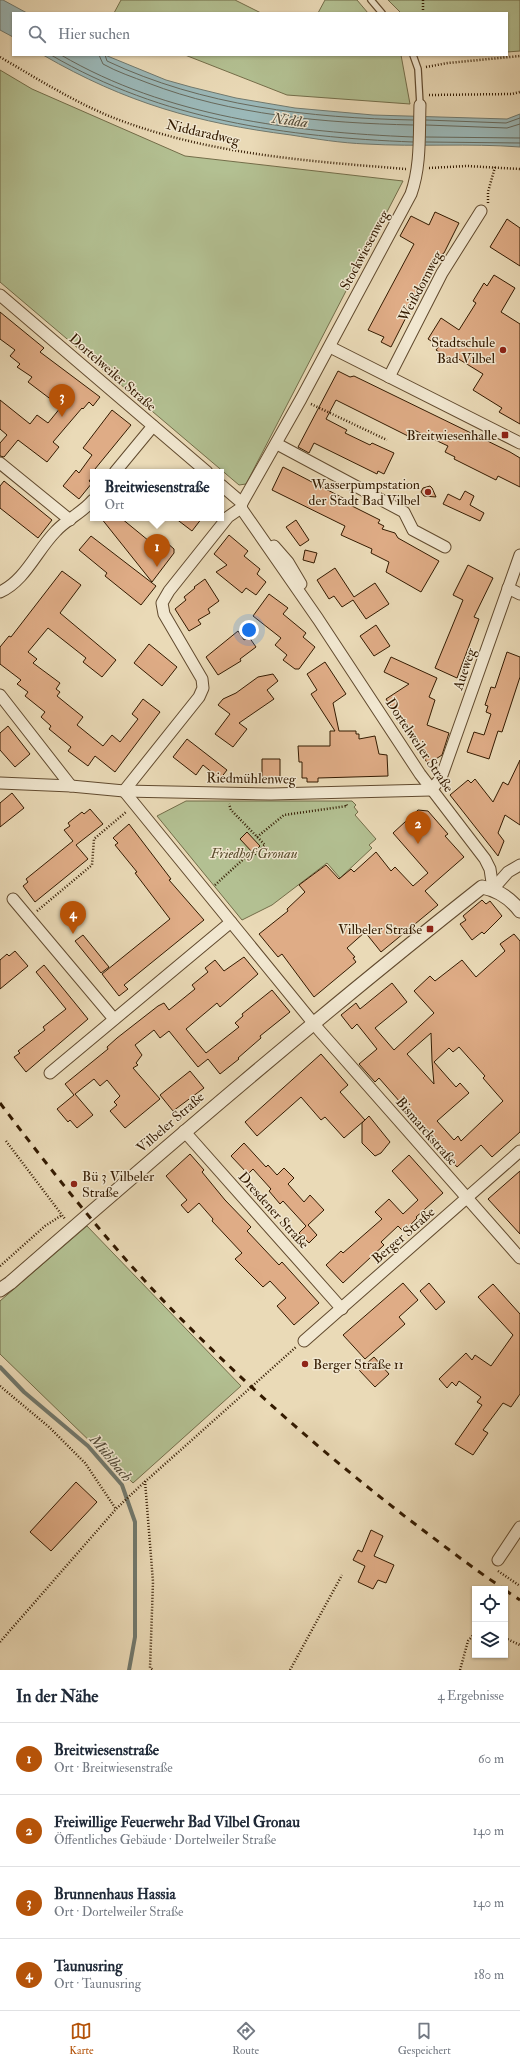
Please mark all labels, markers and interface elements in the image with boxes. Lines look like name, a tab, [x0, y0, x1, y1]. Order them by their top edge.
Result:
search box	[12, 12, 508, 56]
icon: search	[26, 23, 48, 45]
text: Hier suchen	[58, 25, 130, 44]
water label: Nidda	[270, 108, 309, 132]
street label: Niddaradweg	[165, 116, 242, 149]
street label: Stockwiesenweg	[336, 206, 393, 293]
street label: Weißdornweg	[394, 247, 447, 325]
street label: Dortelweiler Straße	[66, 330, 160, 415]
place label: Stadtschule Bad Vilbel	[431, 334, 495, 367]
marker: Stadtschule Bad Vilbel	[498, 345, 508, 355]
pin: 3	[49, 384, 75, 417]
place label: Breitwiesenhalle	[407, 427, 497, 444]
marker: Breitwiesenhalle	[500, 430, 510, 440]
popup	[90, 469, 224, 521]
place label: Wasserpumpstation der Stadt Bad Vilbel	[309, 476, 420, 509]
text: Breitwiesenstraße	[104, 478, 210, 497]
marker: Wasserpumpstation der Stadt Bad Vilbel	[423, 487, 433, 497]
text: Ort	[104, 497, 124, 513]
pin: 1	[144, 534, 170, 567]
your location	[239, 620, 259, 640]
street label: Aueweg	[449, 645, 480, 693]
street label: Dortelweiler Straße	[382, 695, 457, 796]
street label: Riedmühlenweg	[206, 769, 297, 788]
pin: 2	[405, 811, 431, 844]
park label: Friedhof Gronau	[210, 845, 298, 862]
pin: 4	[60, 901, 86, 934]
place label: Vilbeler Straße	[338, 921, 422, 938]
marker: Vilbeler Straße	[425, 924, 435, 934]
street label: Vilbeler Straße	[133, 1088, 208, 1156]
street label: Bismarckstraße	[392, 1094, 461, 1169]
place label: Bü 3 Vilbeler Straße	[82, 1168, 155, 1201]
street label: Dresdener Straße	[235, 1168, 313, 1253]
marker: Bü 3 Vilbeler Straße	[69, 1179, 79, 1189]
street label: Berger Straße	[368, 1203, 438, 1267]
place label: Berger Straße 11	[313, 1356, 404, 1373]
marker: Berger Straße 11	[300, 1359, 310, 1369]
water label: Mühlbach	[85, 1430, 136, 1486]
map controls	[472, 1586, 508, 1658]
button: locate	[472, 1586, 508, 1622]
button: layers	[472, 1622, 508, 1658]
text: In der Nähe	[16, 1686, 98, 1707]
text: 4 Ergebnisse	[437, 1688, 504, 1704]
text: Breitwiesenstraße	[54, 1741, 159, 1760]
text: 1	[27, 1751, 31, 1767]
text: 60 m	[478, 1751, 504, 1767]
text: Ort · Breitwiesenstraße	[54, 1760, 173, 1776]
text: Freiwillige Feuerwehr Bad Vilbel Gronau	[54, 1813, 300, 1832]
text: 2	[26, 1823, 32, 1839]
text: 140 m	[473, 1823, 504, 1839]
text: Öffentliches Gebäude · Dortelweiler Straße	[54, 1832, 276, 1848]
text: Brunnenhaus Hassia	[54, 1885, 176, 1904]
text: 3	[27, 1895, 32, 1911]
text: 140 m	[473, 1895, 504, 1911]
text: Ort · Dortelweiler Straße	[54, 1904, 183, 1920]
text: Taunusring	[54, 1957, 123, 1976]
text: 4	[25, 1967, 33, 1983]
text: 180 m	[474, 1967, 504, 1983]
text: Ort · Taunusring	[54, 1976, 141, 1992]
tab: Karte	[69, 2020, 94, 2057]
tab: Route	[232, 2020, 259, 2057]
tab: Gespeichert	[398, 2020, 451, 2057]

